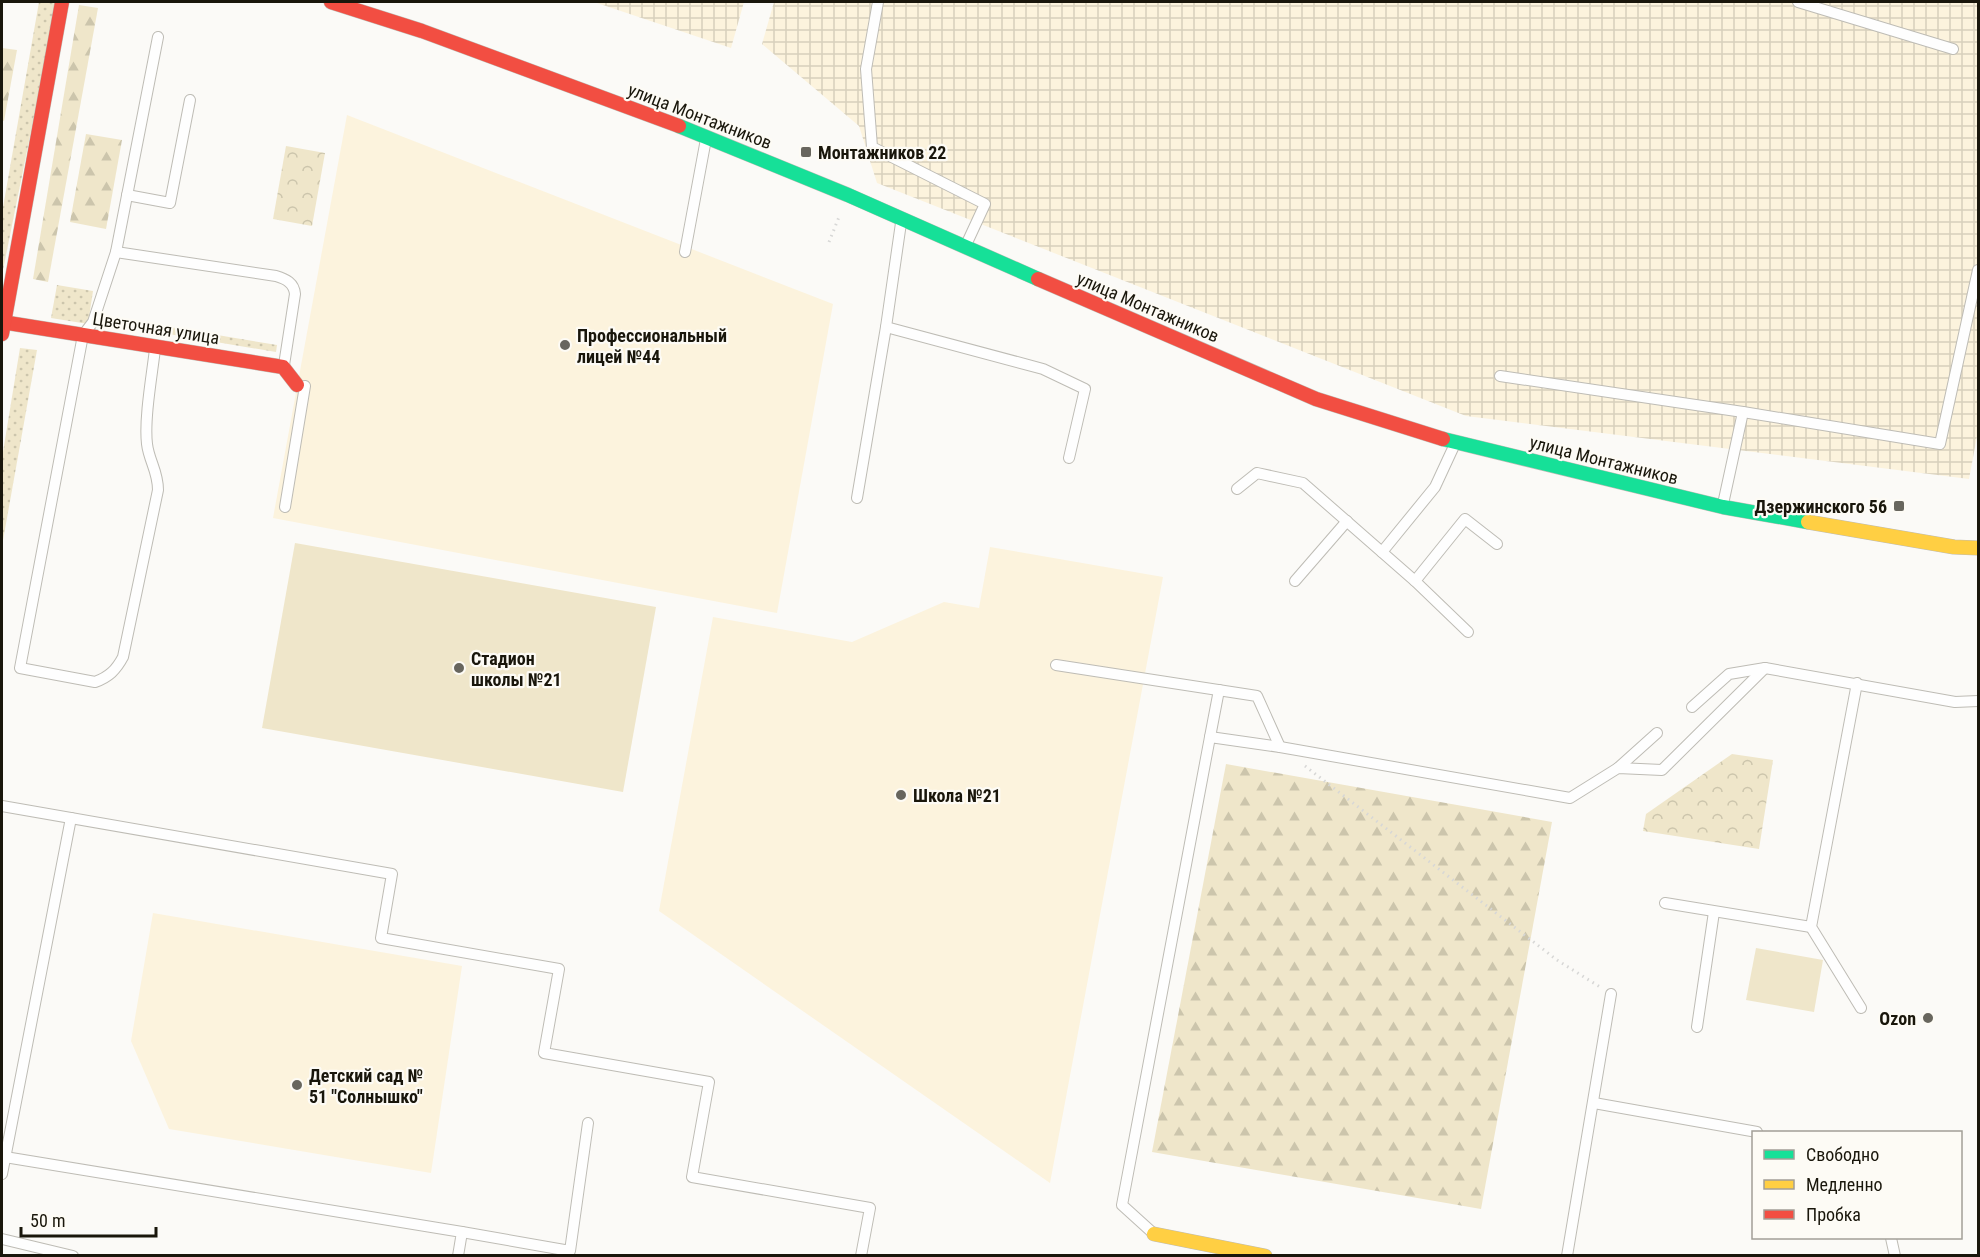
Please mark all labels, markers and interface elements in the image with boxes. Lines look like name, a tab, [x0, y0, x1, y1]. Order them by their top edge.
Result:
street label: улица Монтажников	[625, 79, 775, 153]
place label: Монтажников 22	[818, 142, 946, 163]
marker: Монтажников 22	[799, 145, 813, 159]
street label: улица Монтажников	[1074, 268, 1222, 346]
street label: Цветочная улица	[91, 308, 221, 348]
place label: Профессиональный лицей №44	[577, 325, 727, 367]
marker: Профессиональный лицей №44	[558, 338, 572, 352]
street label: улица Монтажников	[1528, 431, 1680, 489]
place label: Дзержинского 56	[1755, 496, 1887, 517]
marker: Дзержинского 56	[1892, 499, 1906, 513]
place label: Стадион школы №21	[471, 648, 562, 690]
marker: Стадион школы №21	[452, 661, 466, 675]
place label: Школа №21	[913, 785, 1001, 806]
marker: Школа №21	[894, 788, 908, 802]
place label: Ozon	[1879, 1008, 1916, 1029]
marker: Ozon	[1921, 1011, 1935, 1025]
place label: Детский сад № 51 "Солнышко"	[309, 1065, 423, 1107]
marker: Детский сад № 51 "Солнышко"	[290, 1078, 304, 1092]
legend	[1752, 1131, 1962, 1239]
text: Свободно	[1806, 1144, 1879, 1165]
text: Медленно	[1806, 1174, 1883, 1195]
scale bar	[21, 1200, 156, 1238]
text: Пробка	[1806, 1204, 1861, 1225]
text: 50 m	[30, 1210, 65, 1231]

